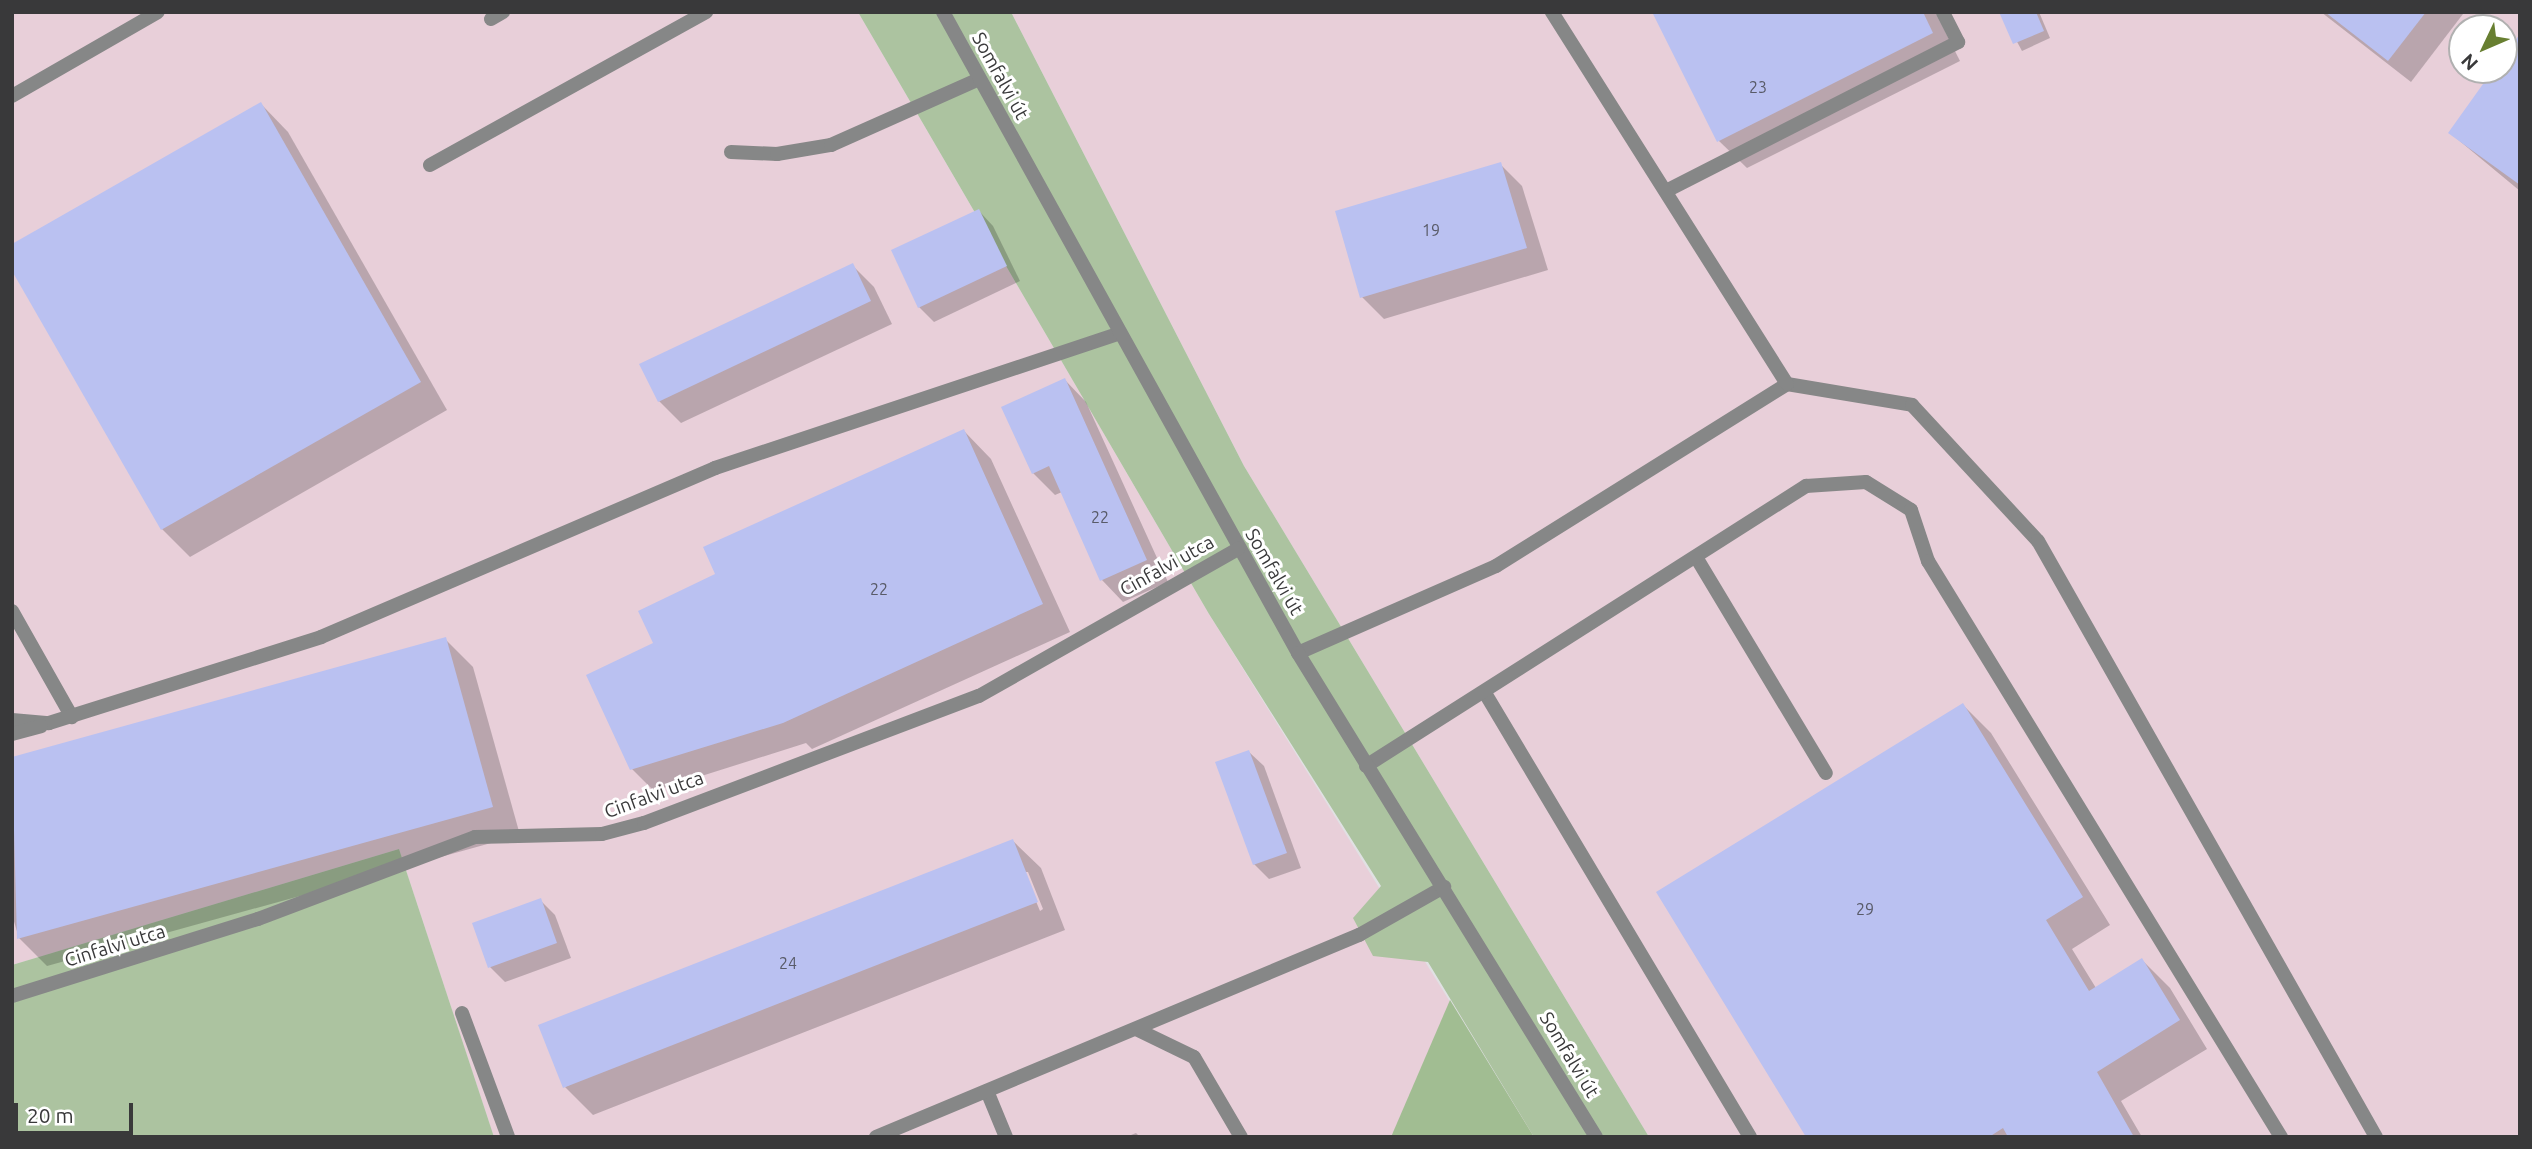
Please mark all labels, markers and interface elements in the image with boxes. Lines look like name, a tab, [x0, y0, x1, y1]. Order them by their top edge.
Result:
north arrow	[2448, 14, 2518, 84]
street label: Somfalvi út	[967, 29, 1033, 123]
text: N	[2456, 49, 2482, 75]
house number: 23	[1749, 77, 1767, 97]
house number: 19	[1422, 220, 1440, 240]
house number: 22	[1091, 507, 1109, 527]
street label: Somfalvi út	[1240, 525, 1308, 619]
street label: Cinfalvi utca	[1116, 531, 1218, 601]
house number: 22	[870, 579, 888, 599]
street label: Cinfalvi utca	[601, 766, 707, 824]
house number: 29	[1856, 899, 1874, 919]
street label: Cinfalvi utca	[62, 920, 168, 972]
house number: 24	[779, 953, 797, 973]
street label: Somfalvi út	[1535, 1008, 1603, 1102]
scale bar	[18, 1090, 136, 1134]
text: 20 m	[27, 1103, 74, 1127]

